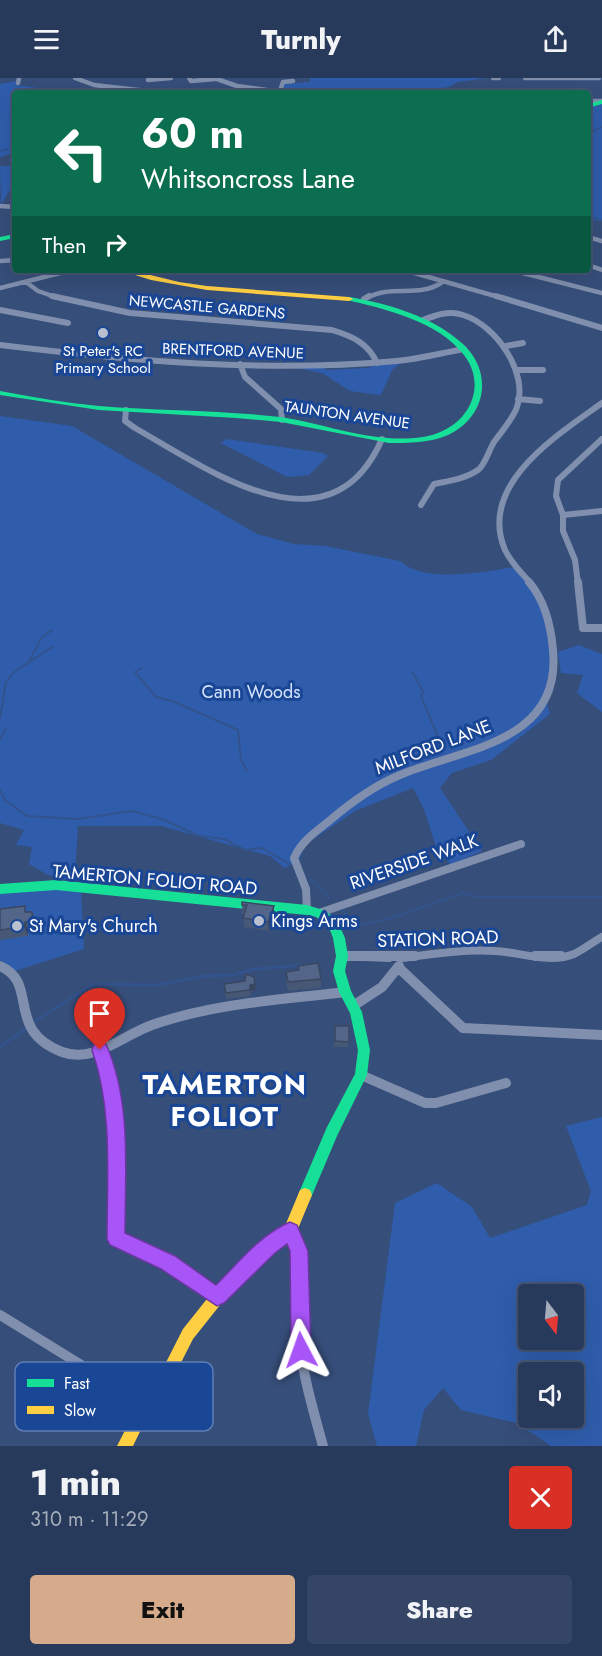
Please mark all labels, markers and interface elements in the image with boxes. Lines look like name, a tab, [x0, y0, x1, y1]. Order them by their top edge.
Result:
text: Turnly	[261, 20, 341, 59]
icon: menu	[30, 23, 63, 56]
icon: share	[539, 23, 572, 56]
text: 60 m	[141, 103, 244, 164]
icon: left	[42, 114, 120, 192]
text: Whitsoncross Lane	[141, 159, 355, 198]
icon: right	[99, 228, 132, 261]
text: Then	[42, 229, 87, 261]
street label: NEWCASTLE GARDENS	[128, 289, 286, 325]
marker: St Peter's RC Primary School	[96, 326, 110, 340]
street label: BRENTFORD AVENUE	[162, 338, 304, 364]
place label: St Peter's RC Primary School	[55, 340, 151, 379]
street label: TAUNTON AVENUE	[283, 395, 411, 435]
park label: Cann Woods	[202, 679, 300, 705]
street label: MILFORD LANE	[371, 713, 495, 781]
street label: RIVERSIDE WALK	[346, 828, 483, 896]
street label: TAMERTON FOLIOT ROAD	[52, 858, 258, 902]
place label: Kings Arms	[271, 908, 358, 934]
place label: St Mary's Church	[29, 913, 158, 939]
marker: Kings Arms	[252, 914, 266, 928]
marker: St Mary's Church	[10, 919, 24, 933]
street label: STATION ROAD	[377, 924, 499, 954]
pin	[74, 988, 125, 1050]
icon: arrive	[83, 997, 116, 1030]
district label: TAMERTON FOLIOT	[143, 1064, 307, 1137]
north arrow	[518, 1284, 584, 1350]
map controls	[518, 1284, 584, 1428]
position arrow	[269, 1318, 333, 1382]
legend	[15, 1362, 213, 1431]
button: sound	[518, 1362, 584, 1428]
text: Fast	[64, 1372, 90, 1395]
text: Slow	[64, 1399, 96, 1422]
text: 1 min	[30, 1456, 121, 1508]
button: close	[509, 1466, 572, 1529]
text: 310 m · 11:29	[30, 1505, 148, 1534]
button: Exit	[30, 1575, 295, 1644]
button: Share	[307, 1575, 572, 1644]

